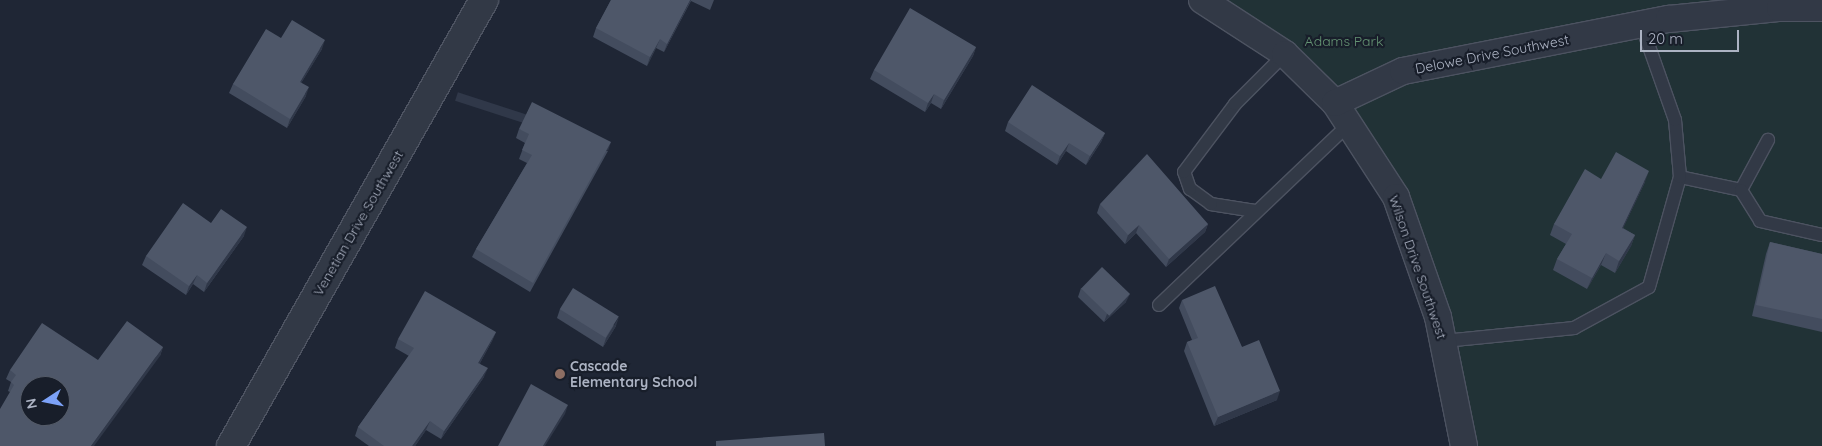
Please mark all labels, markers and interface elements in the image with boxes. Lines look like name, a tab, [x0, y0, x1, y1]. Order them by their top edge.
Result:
scale bar	[1642, 20, 1741, 52]
text: 20 m	[1648, 29, 1683, 48]
street label: Delowe Drive Southwest	[1414, 31, 1570, 77]
park label: Adams Park	[1305, 33, 1383, 49]
street label: Venetian Drive Southwest	[309, 147, 407, 299]
street label: Wilson Drive Southwest	[1385, 193, 1451, 341]
place label: Cascade Elementary School	[570, 358, 697, 391]
marker: Cascade Elementary School	[554, 368, 566, 380]
north arrow	[20, 376, 70, 426]
text: N	[21, 397, 41, 410]

